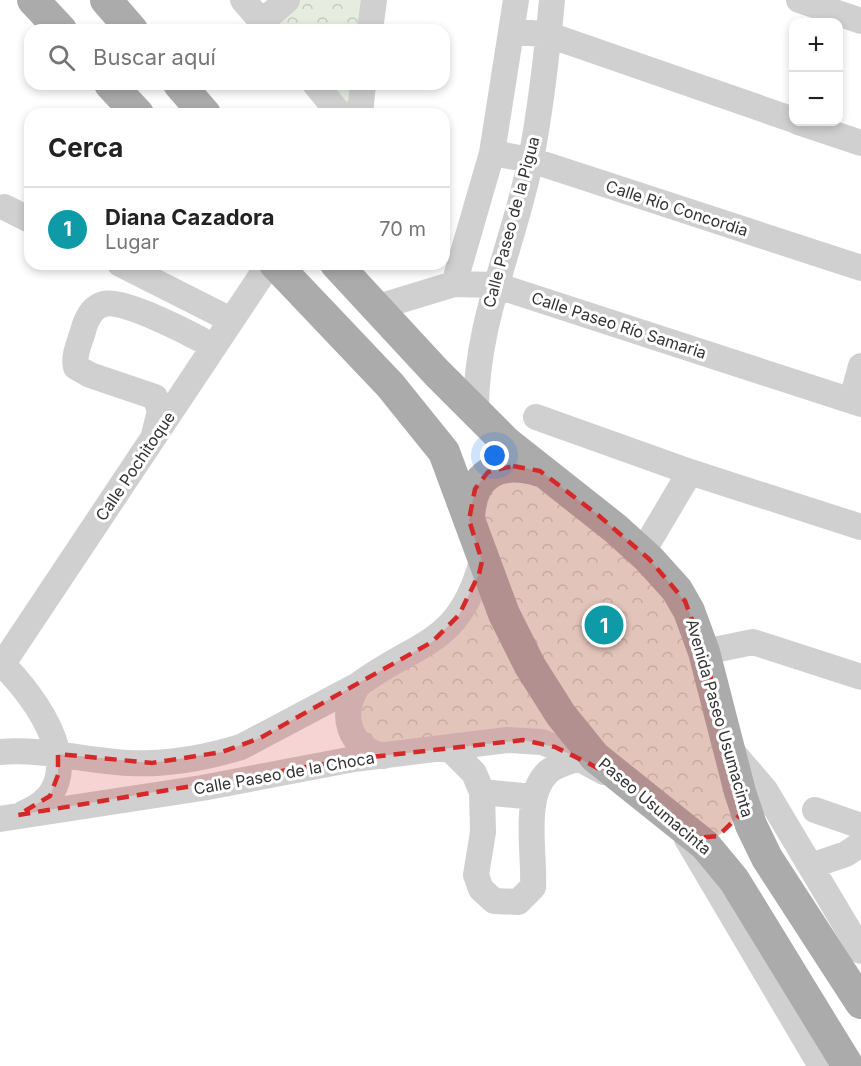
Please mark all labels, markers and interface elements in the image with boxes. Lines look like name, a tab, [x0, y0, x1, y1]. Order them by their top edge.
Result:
map controls	[789, 18, 843, 126]
button: +	[789, 18, 843, 72]
search box	[24, 24, 450, 90]
icon: search	[45, 41, 78, 74]
text: Buscar aquí	[93, 44, 216, 70]
button: −	[789, 72, 843, 126]
text: Cerca	[48, 132, 123, 163]
street label: Calle Paseo de la Pigua	[478, 134, 544, 310]
street label: Calle Río Concordia	[603, 176, 751, 240]
text: Diana Cazadora	[105, 204, 275, 230]
text: 1	[63, 217, 72, 241]
text: 70 m	[379, 217, 426, 241]
text: Lugar	[105, 230, 159, 254]
street label: Calle Paseo Río Samaria	[529, 287, 709, 363]
street label: Calle Pochitoque	[91, 407, 179, 525]
your location	[480, 441, 509, 470]
pin: 1	[584, 602, 624, 648]
street label: Avenida Paseo Usumacinta	[682, 617, 758, 819]
street label: Calle Paseo de la Choca	[192, 747, 376, 799]
street label: Paseo Usumacinta	[595, 753, 715, 859]

